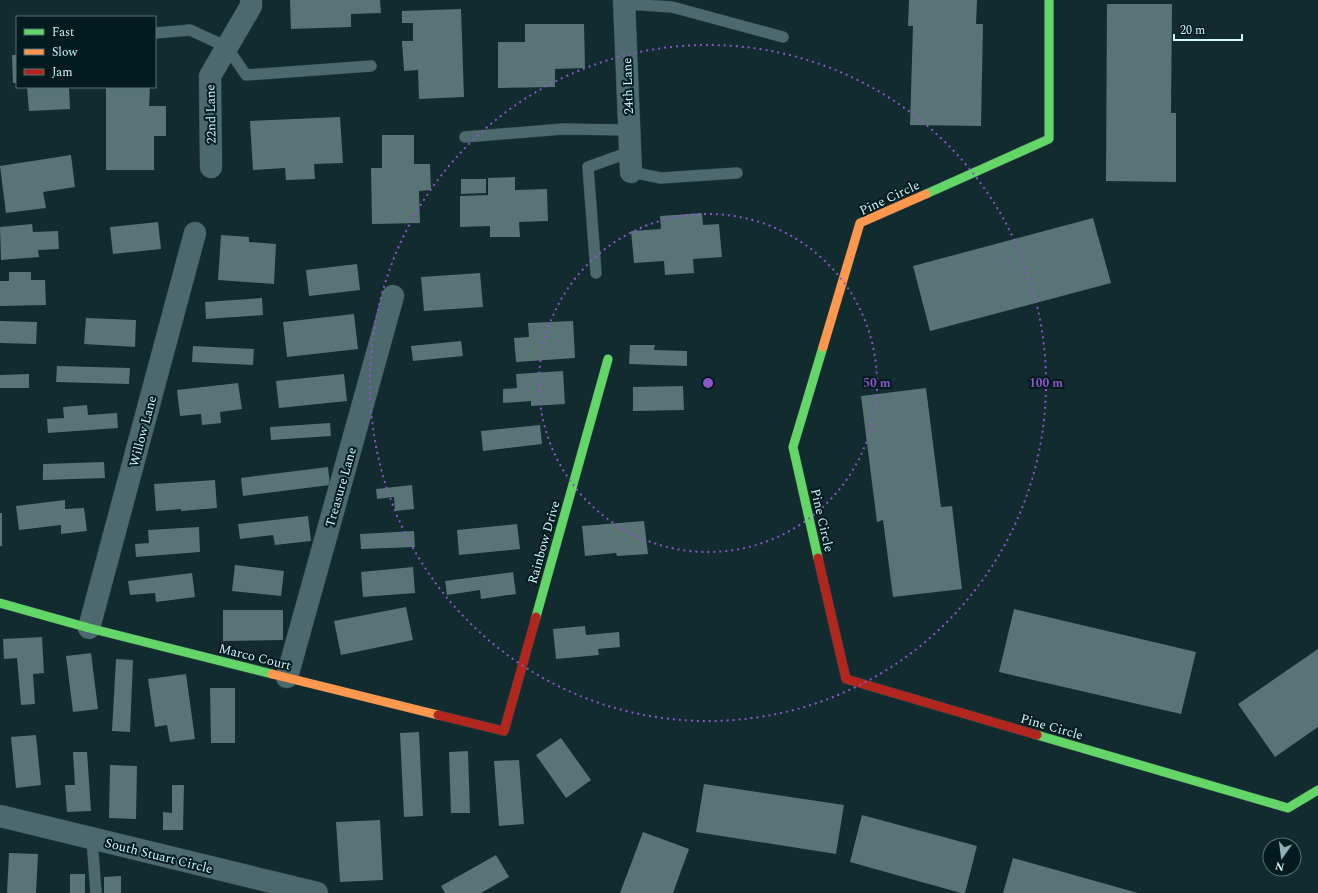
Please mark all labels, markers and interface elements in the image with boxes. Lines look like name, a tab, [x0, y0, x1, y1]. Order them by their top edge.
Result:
legend	[16, 16, 156, 88]
scale bar	[1174, 16, 1242, 42]
text: 20 m	[1180, 21, 1205, 40]
text: Fast	[52, 23, 74, 42]
text: Slow	[52, 43, 78, 62]
street label: 24th Lane	[617, 57, 639, 115]
text: Jam	[52, 63, 73, 82]
street label: 22nd Lane	[200, 84, 222, 144]
street label: Pine Circle	[856, 175, 923, 221]
text: 50 m	[863, 374, 891, 393]
text: 100 m	[1029, 374, 1063, 393]
centre of rings	[701, 376, 715, 390]
street label: Willow Lane	[124, 393, 162, 469]
street label: Treasure Lane	[320, 445, 362, 530]
street label: Pine Circle	[805, 487, 839, 554]
street label: Rainbow Drive	[523, 498, 565, 586]
street label: Marco Court	[216, 638, 293, 676]
street label: Pine Circle	[1018, 708, 1085, 745]
street label: South Stuart Circle	[103, 833, 215, 879]
north arrow	[1262, 837, 1302, 877]
text: N	[1273, 857, 1286, 876]

